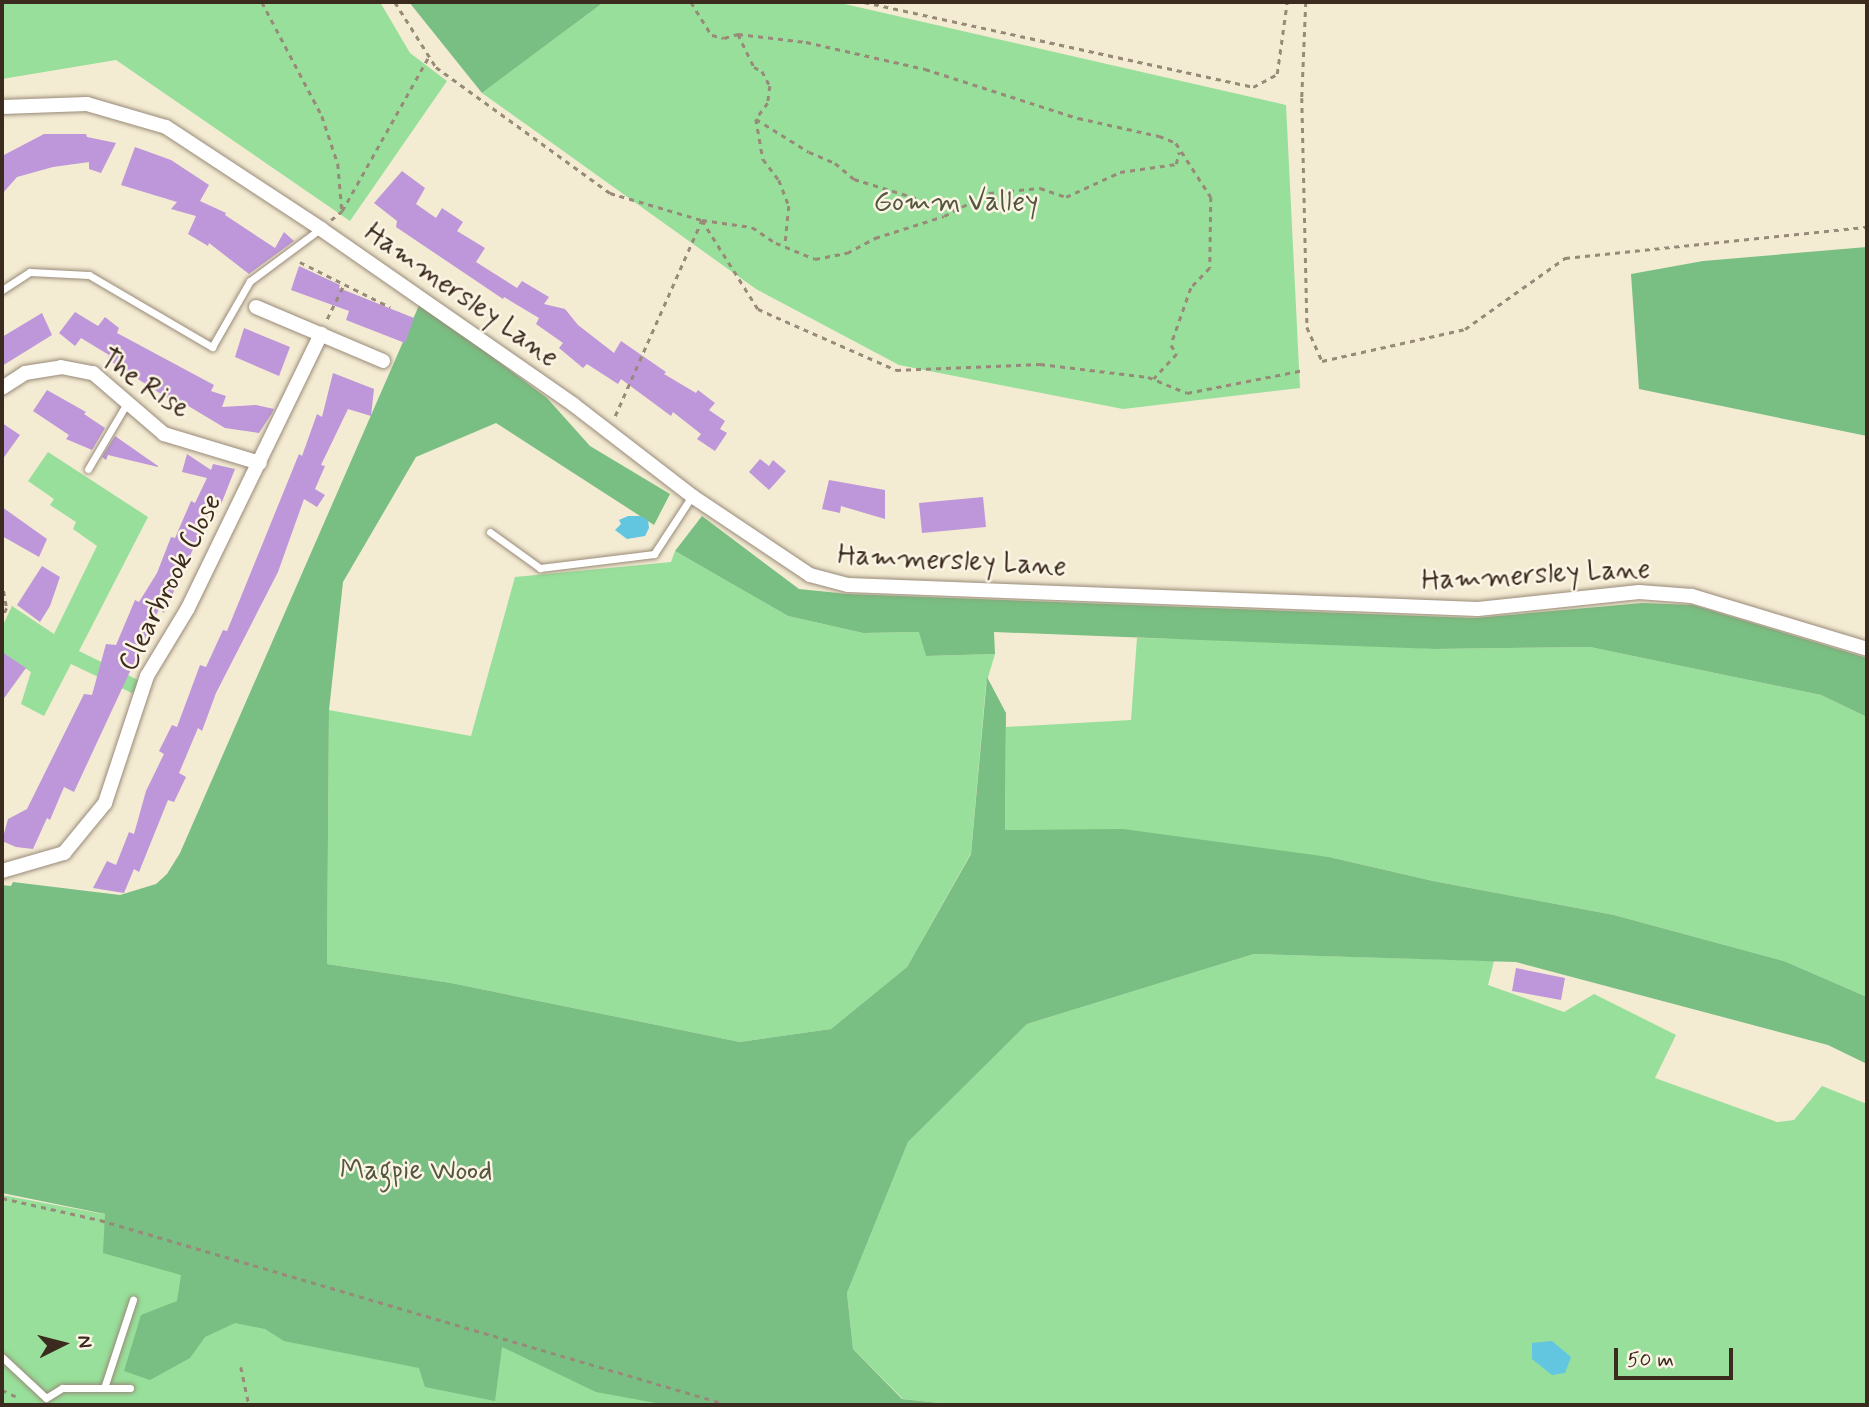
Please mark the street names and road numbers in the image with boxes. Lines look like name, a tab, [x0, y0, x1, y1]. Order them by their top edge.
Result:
street label: Hammersley Lane	[359, 217, 563, 375]
street label: The Rise	[94, 344, 194, 426]
street label: Clearbrook Close	[111, 487, 231, 679]
street label: Hammersley Lane	[838, 539, 1066, 585]
street label: Hammersley Lane	[1422, 553, 1650, 599]

